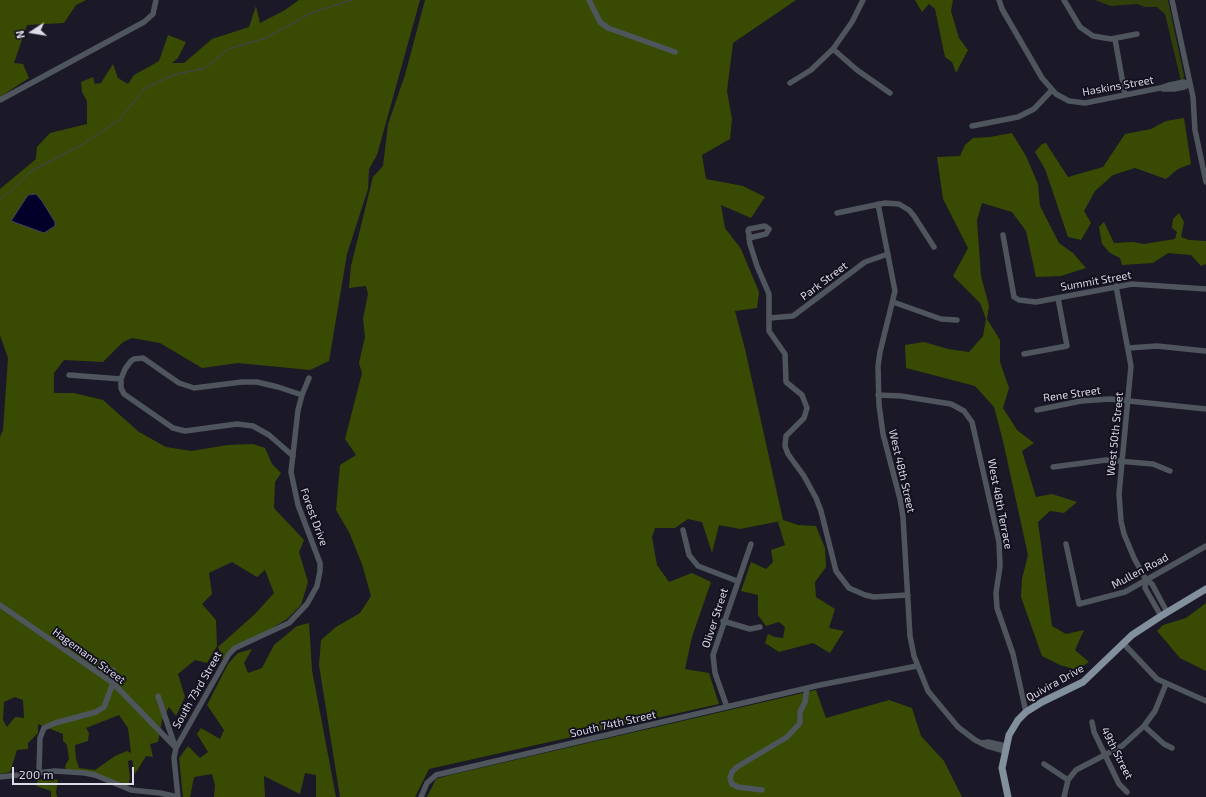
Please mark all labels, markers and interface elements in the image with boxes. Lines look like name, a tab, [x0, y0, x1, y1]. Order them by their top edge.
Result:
north arrow	[12, 12, 52, 52]
text: N	[13, 29, 27, 40]
street label: Haskins Street	[1081, 73, 1155, 99]
street label: Park Street	[798, 259, 850, 303]
street label: Summit Street	[1060, 268, 1132, 294]
street label: Rene Street	[1042, 383, 1102, 405]
street label: West 50th Street	[1104, 391, 1126, 477]
street label: West 48th Street	[886, 428, 918, 514]
street label: West 48th Terrace	[985, 458, 1015, 550]
street label: Forest Drive	[297, 486, 331, 548]
street label: Mullen Road	[1109, 550, 1171, 592]
street label: Oliver Street	[699, 586, 731, 650]
street label: Hagemann Street	[50, 625, 128, 687]
street label: South 73rd Street	[170, 649, 224, 731]
street label: Quivira Drive	[1024, 662, 1086, 704]
street label: South 74th Street	[569, 708, 657, 740]
street label: 49th Street	[1098, 725, 1136, 781]
scale bar	[14, 759, 136, 785]
text: 200 m	[19, 767, 53, 781]

